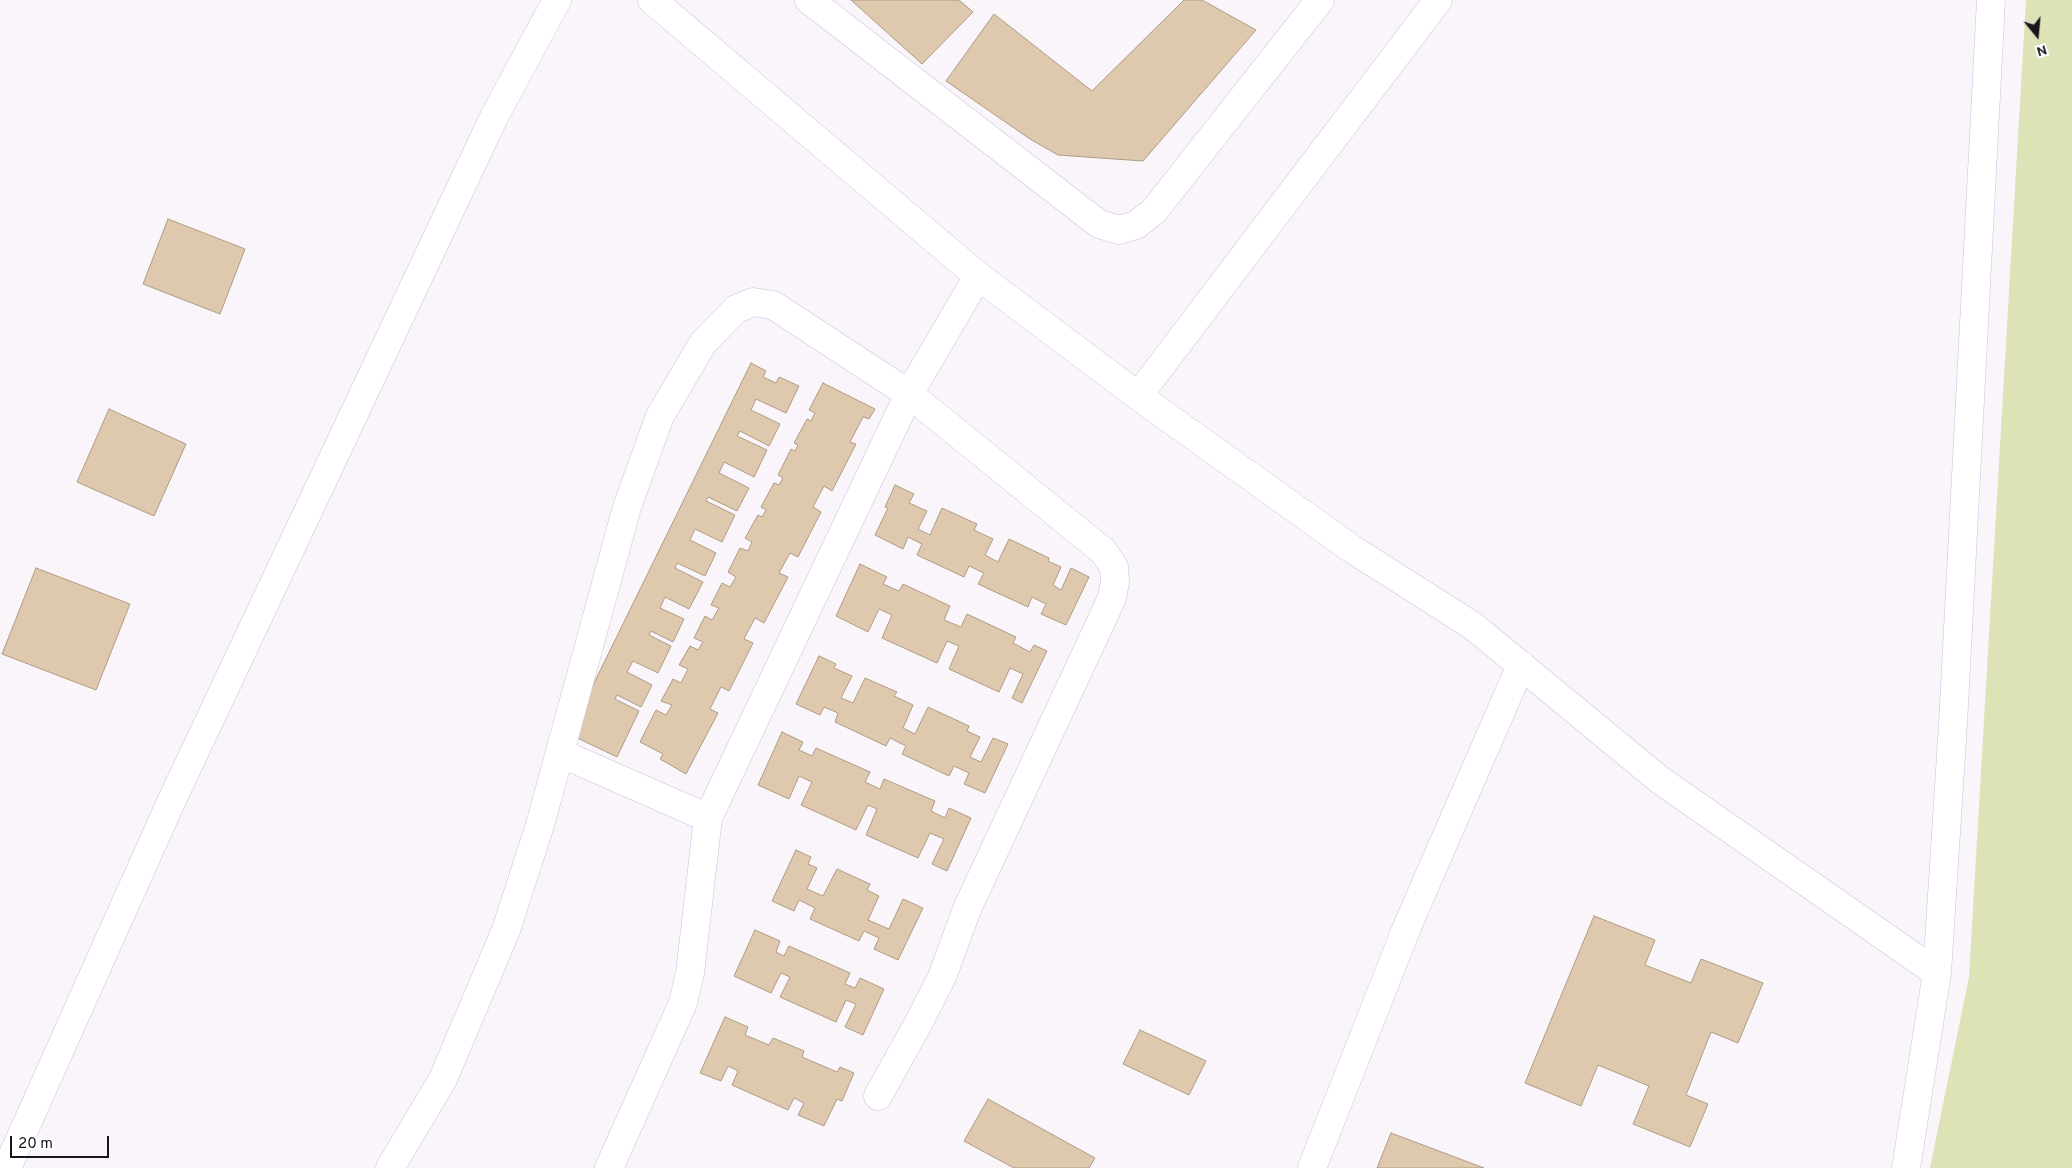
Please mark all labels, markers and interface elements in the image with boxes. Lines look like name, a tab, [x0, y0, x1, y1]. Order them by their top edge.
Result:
north arrow	[2012, 10, 2062, 60]
text: N	[2034, 40, 2049, 59]
scale bar	[12, 1126, 111, 1158]
text: 20 m	[18, 1135, 53, 1154]

